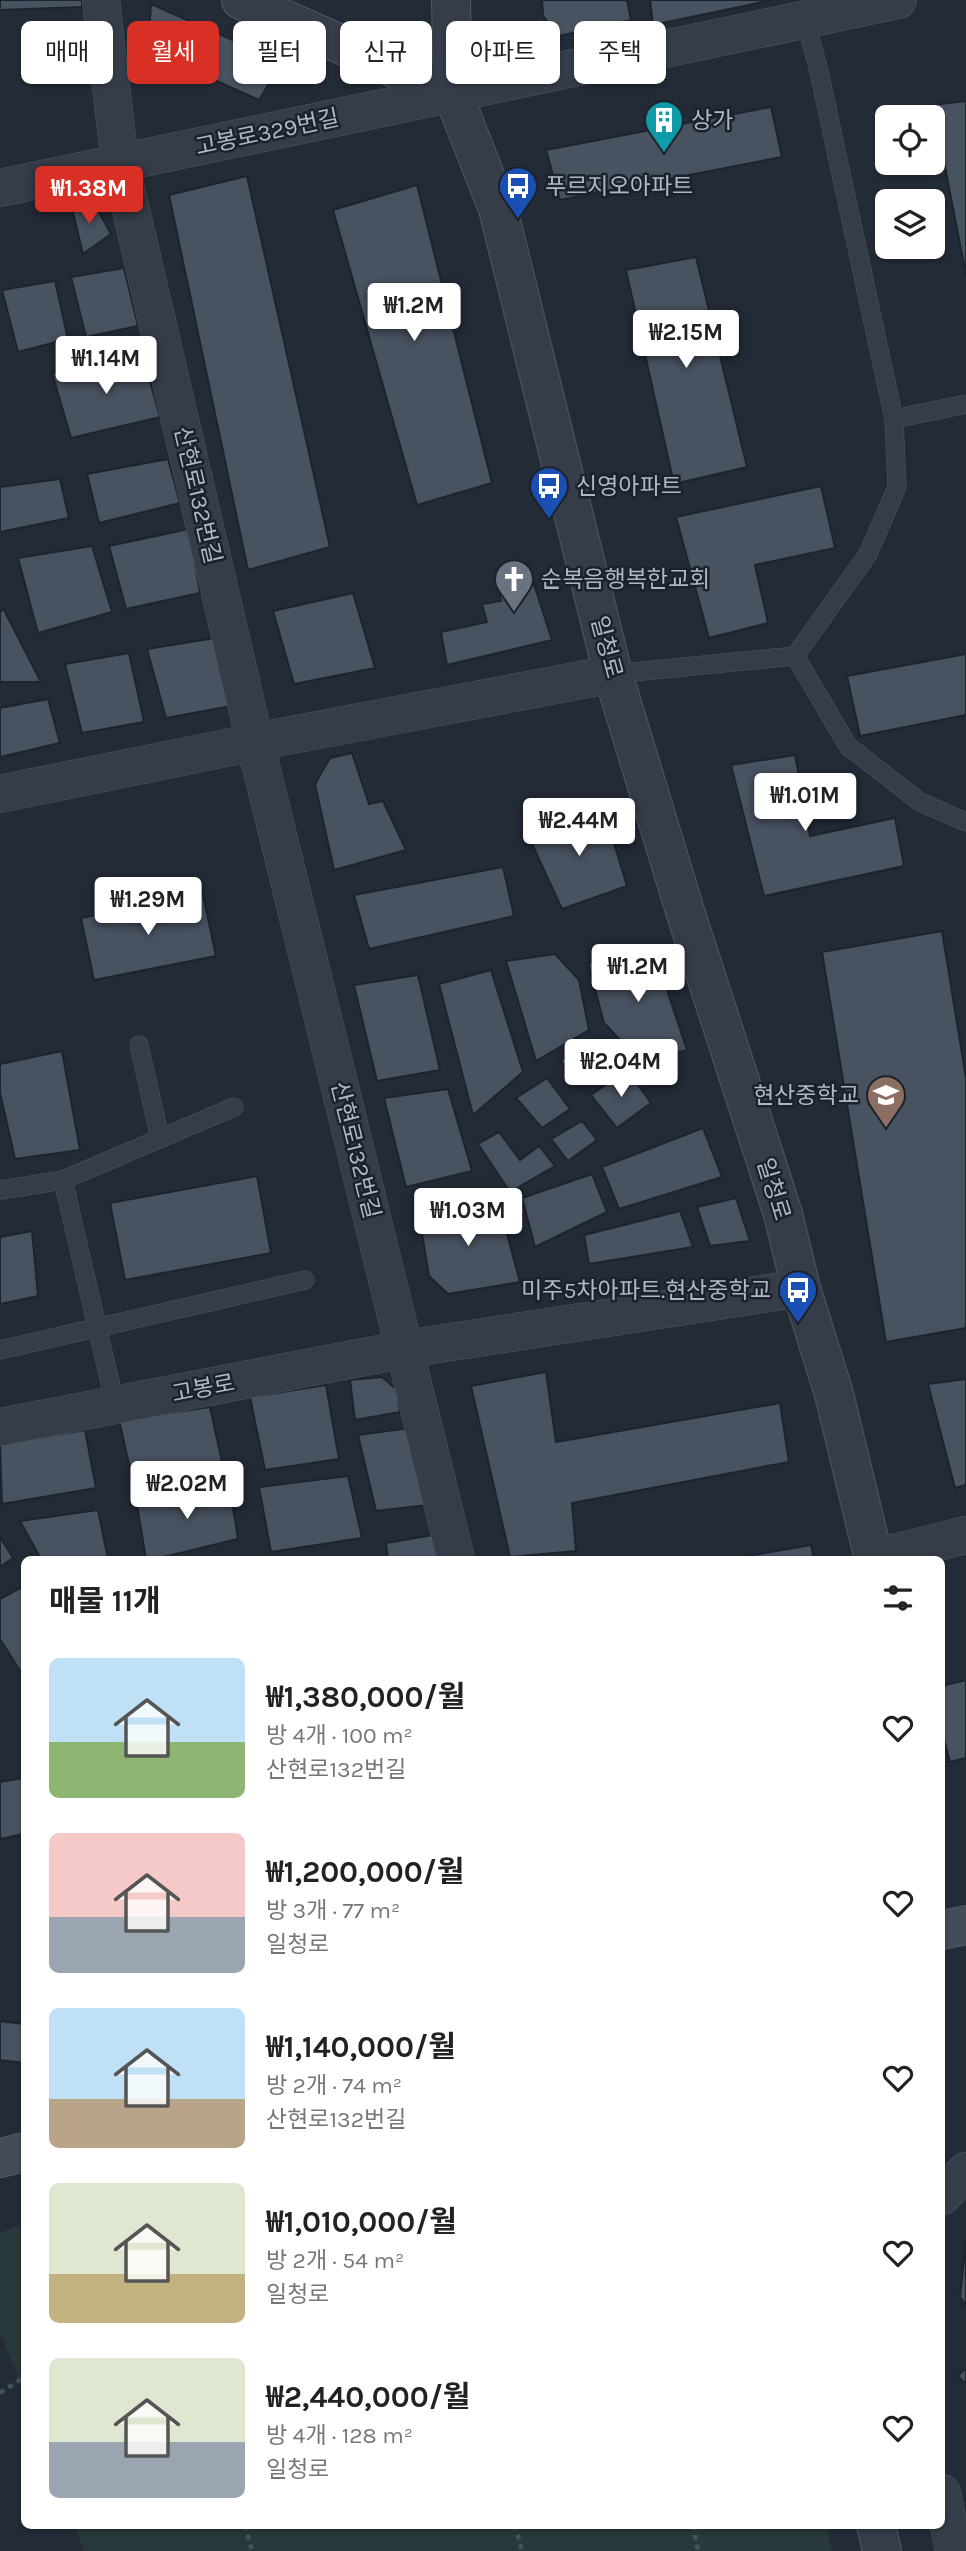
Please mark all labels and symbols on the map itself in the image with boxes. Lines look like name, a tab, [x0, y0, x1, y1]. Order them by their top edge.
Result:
building icon: 상가	[643, 99, 685, 154]
street label: 고봉로329번길	[193, 104, 341, 161]
place label: 상가	[691, 107, 733, 134]
bus stop icon: 푸르지오아파트	[497, 165, 539, 220]
pin: ₩1.38M	[32, 166, 146, 226]
place label: 푸르지오아파트	[545, 173, 693, 200]
pin: ₩1.2M	[365, 284, 463, 343]
pin: ₩2.15M	[629, 310, 743, 370]
pin: ₩1.14M	[49, 336, 163, 396]
street label: 산현로132번길	[169, 424, 226, 567]
bus stop icon: 신영아파트	[528, 465, 570, 520]
place label: 신영아파트	[576, 473, 682, 500]
church icon: 순복음행복한교회	[493, 558, 535, 613]
place label: 순복음행복한교회	[541, 566, 710, 593]
street label: 일청로	[585, 613, 628, 681]
pin: ₩1.01M	[748, 774, 862, 833]
pin: ₩2.44M	[522, 798, 636, 858]
pin: ₩1.29M	[91, 878, 205, 937]
pin: ₩1.2M	[589, 944, 687, 1004]
pin: ₩2.04M	[564, 1040, 678, 1099]
school or university icon: 현산중학교	[865, 1074, 907, 1129]
street label: 산현로132번길	[325, 1079, 386, 1221]
place label: 현산중학교	[753, 1082, 859, 1109]
street label: 일청로	[751, 1155, 796, 1223]
pin: ₩1.03M	[411, 1188, 525, 1248]
bus stop icon: 미주5차아파트.현산중학교	[777, 1269, 819, 1324]
place label: 미주5차아파트.현산중학교	[521, 1277, 771, 1304]
street label: 고봉로	[169, 1369, 237, 1408]
pin: ₩2.02M	[130, 1462, 244, 1521]

